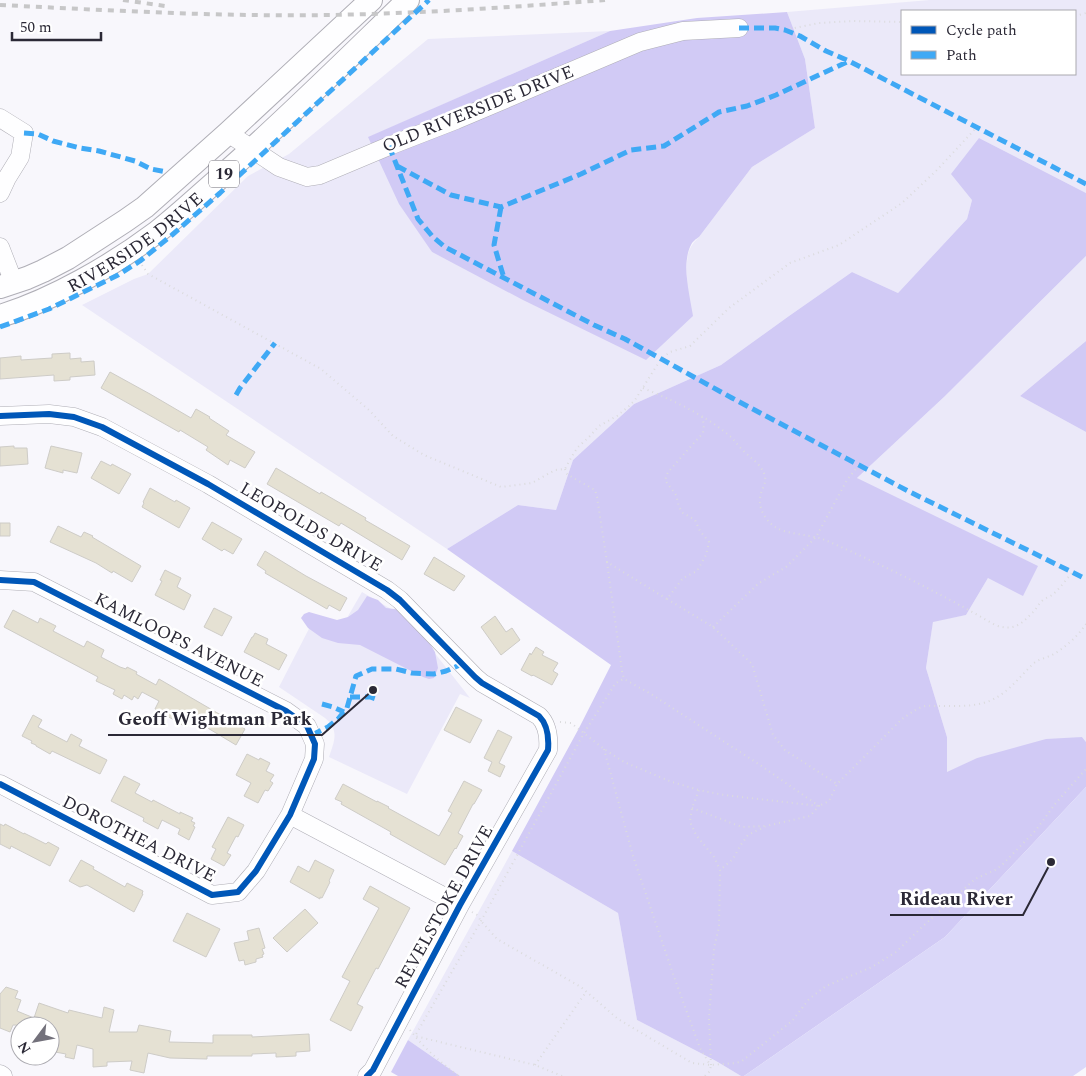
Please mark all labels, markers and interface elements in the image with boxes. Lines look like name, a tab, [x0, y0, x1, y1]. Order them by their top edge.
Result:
scale bar	[12, 10, 101, 42]
legend	[901, 10, 1076, 75]
text: 50 m	[20, 16, 52, 39]
text: Cycle path	[946, 19, 1017, 42]
text: Path	[946, 44, 977, 67]
street label: OLD RIVERSIDE DRIVE	[378, 58, 578, 160]
road number: 19	[209, 160, 239, 188]
street label: RIVERSIDE DRIVE	[63, 185, 209, 299]
street label: LEOPOLDS DRIVE	[235, 475, 387, 579]
street label: KAMLOOPS AVENUE	[90, 586, 268, 694]
callout: Geoff Wightman Park	[108, 701, 322, 735]
text: Geoff Wightman Park	[118, 705, 313, 734]
street label: DOROTHEA DRIVE	[57, 789, 221, 889]
street label: REVELSTOKE DRIVE	[388, 820, 500, 994]
callout: Rideau River	[890, 881, 1023, 915]
text: Rideau River	[899, 885, 1014, 914]
north arrow	[10, 1016, 60, 1066]
text: N	[12, 1037, 36, 1058]

